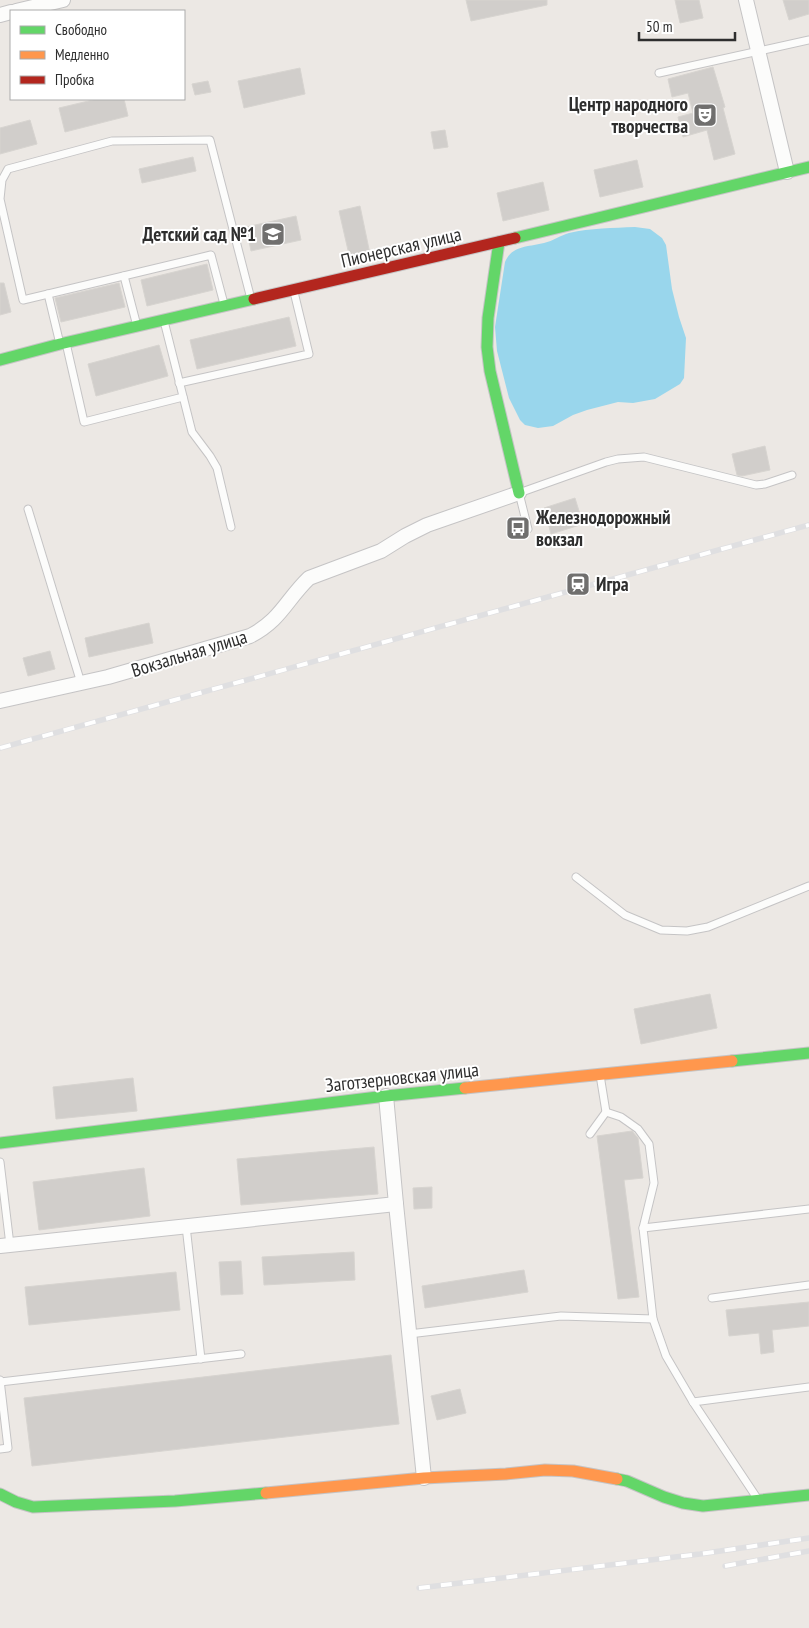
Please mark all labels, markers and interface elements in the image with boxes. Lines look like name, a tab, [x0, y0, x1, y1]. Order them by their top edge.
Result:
legend	[10, 10, 185, 100]
scale bar	[639, 10, 735, 42]
text: 50 m	[646, 17, 672, 36]
text: Свободно	[55, 20, 107, 39]
text: Медленно	[55, 45, 109, 64]
text: Пробка	[55, 70, 94, 89]
place label: Центр народного творчества	[569, 92, 688, 138]
theatre icon: Центр народного творчества	[692, 102, 718, 128]
school or university icon: Детский сад №1	[260, 221, 286, 247]
street label: Пионерская улица	[338, 221, 464, 273]
place label: Детский сад №1	[142, 222, 256, 246]
place label: Железнодорожный вокзал	[535, 505, 671, 551]
bus stop icon: Железнодорожный вокзал	[505, 515, 531, 541]
station icon: Игра	[565, 571, 591, 597]
place label: Игра	[596, 572, 629, 596]
street label: Вокзальная улица	[128, 624, 250, 682]
street label: Заготзерновская улица	[324, 1057, 480, 1097]

